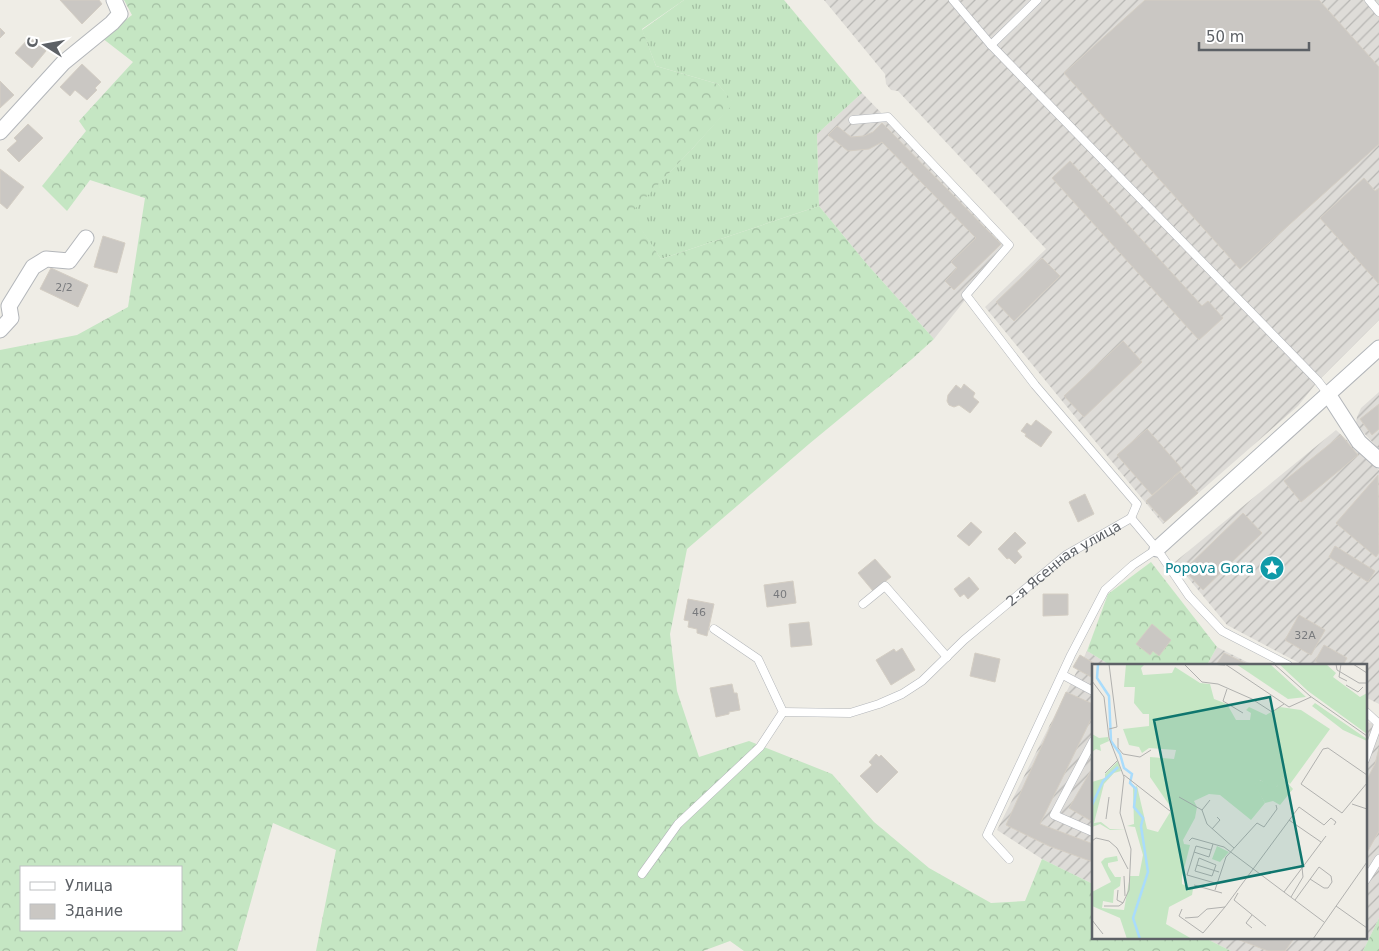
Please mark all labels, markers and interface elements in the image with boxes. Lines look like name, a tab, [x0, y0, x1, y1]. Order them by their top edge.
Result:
north arrow	[20, 20, 70, 70]
scale bar	[1199, 20, 1309, 52]
text: 50 m	[1206, 28, 1244, 46]
text: С	[23, 36, 41, 49]
house number: 2/2	[55, 281, 73, 294]
street label: 2-я Ясенная улица	[1003, 517, 1124, 609]
place icon: Popova Gora	[1259, 555, 1285, 581]
place label: Popova Gora	[1165, 560, 1254, 576]
house number: 40	[773, 588, 787, 601]
house number: 46	[692, 606, 706, 619]
house number: 32А	[1294, 629, 1316, 642]
inset map	[1092, 664, 1366, 938]
legend	[20, 866, 182, 931]
text: Улица	[65, 877, 113, 895]
text: Здание	[65, 902, 123, 920]

